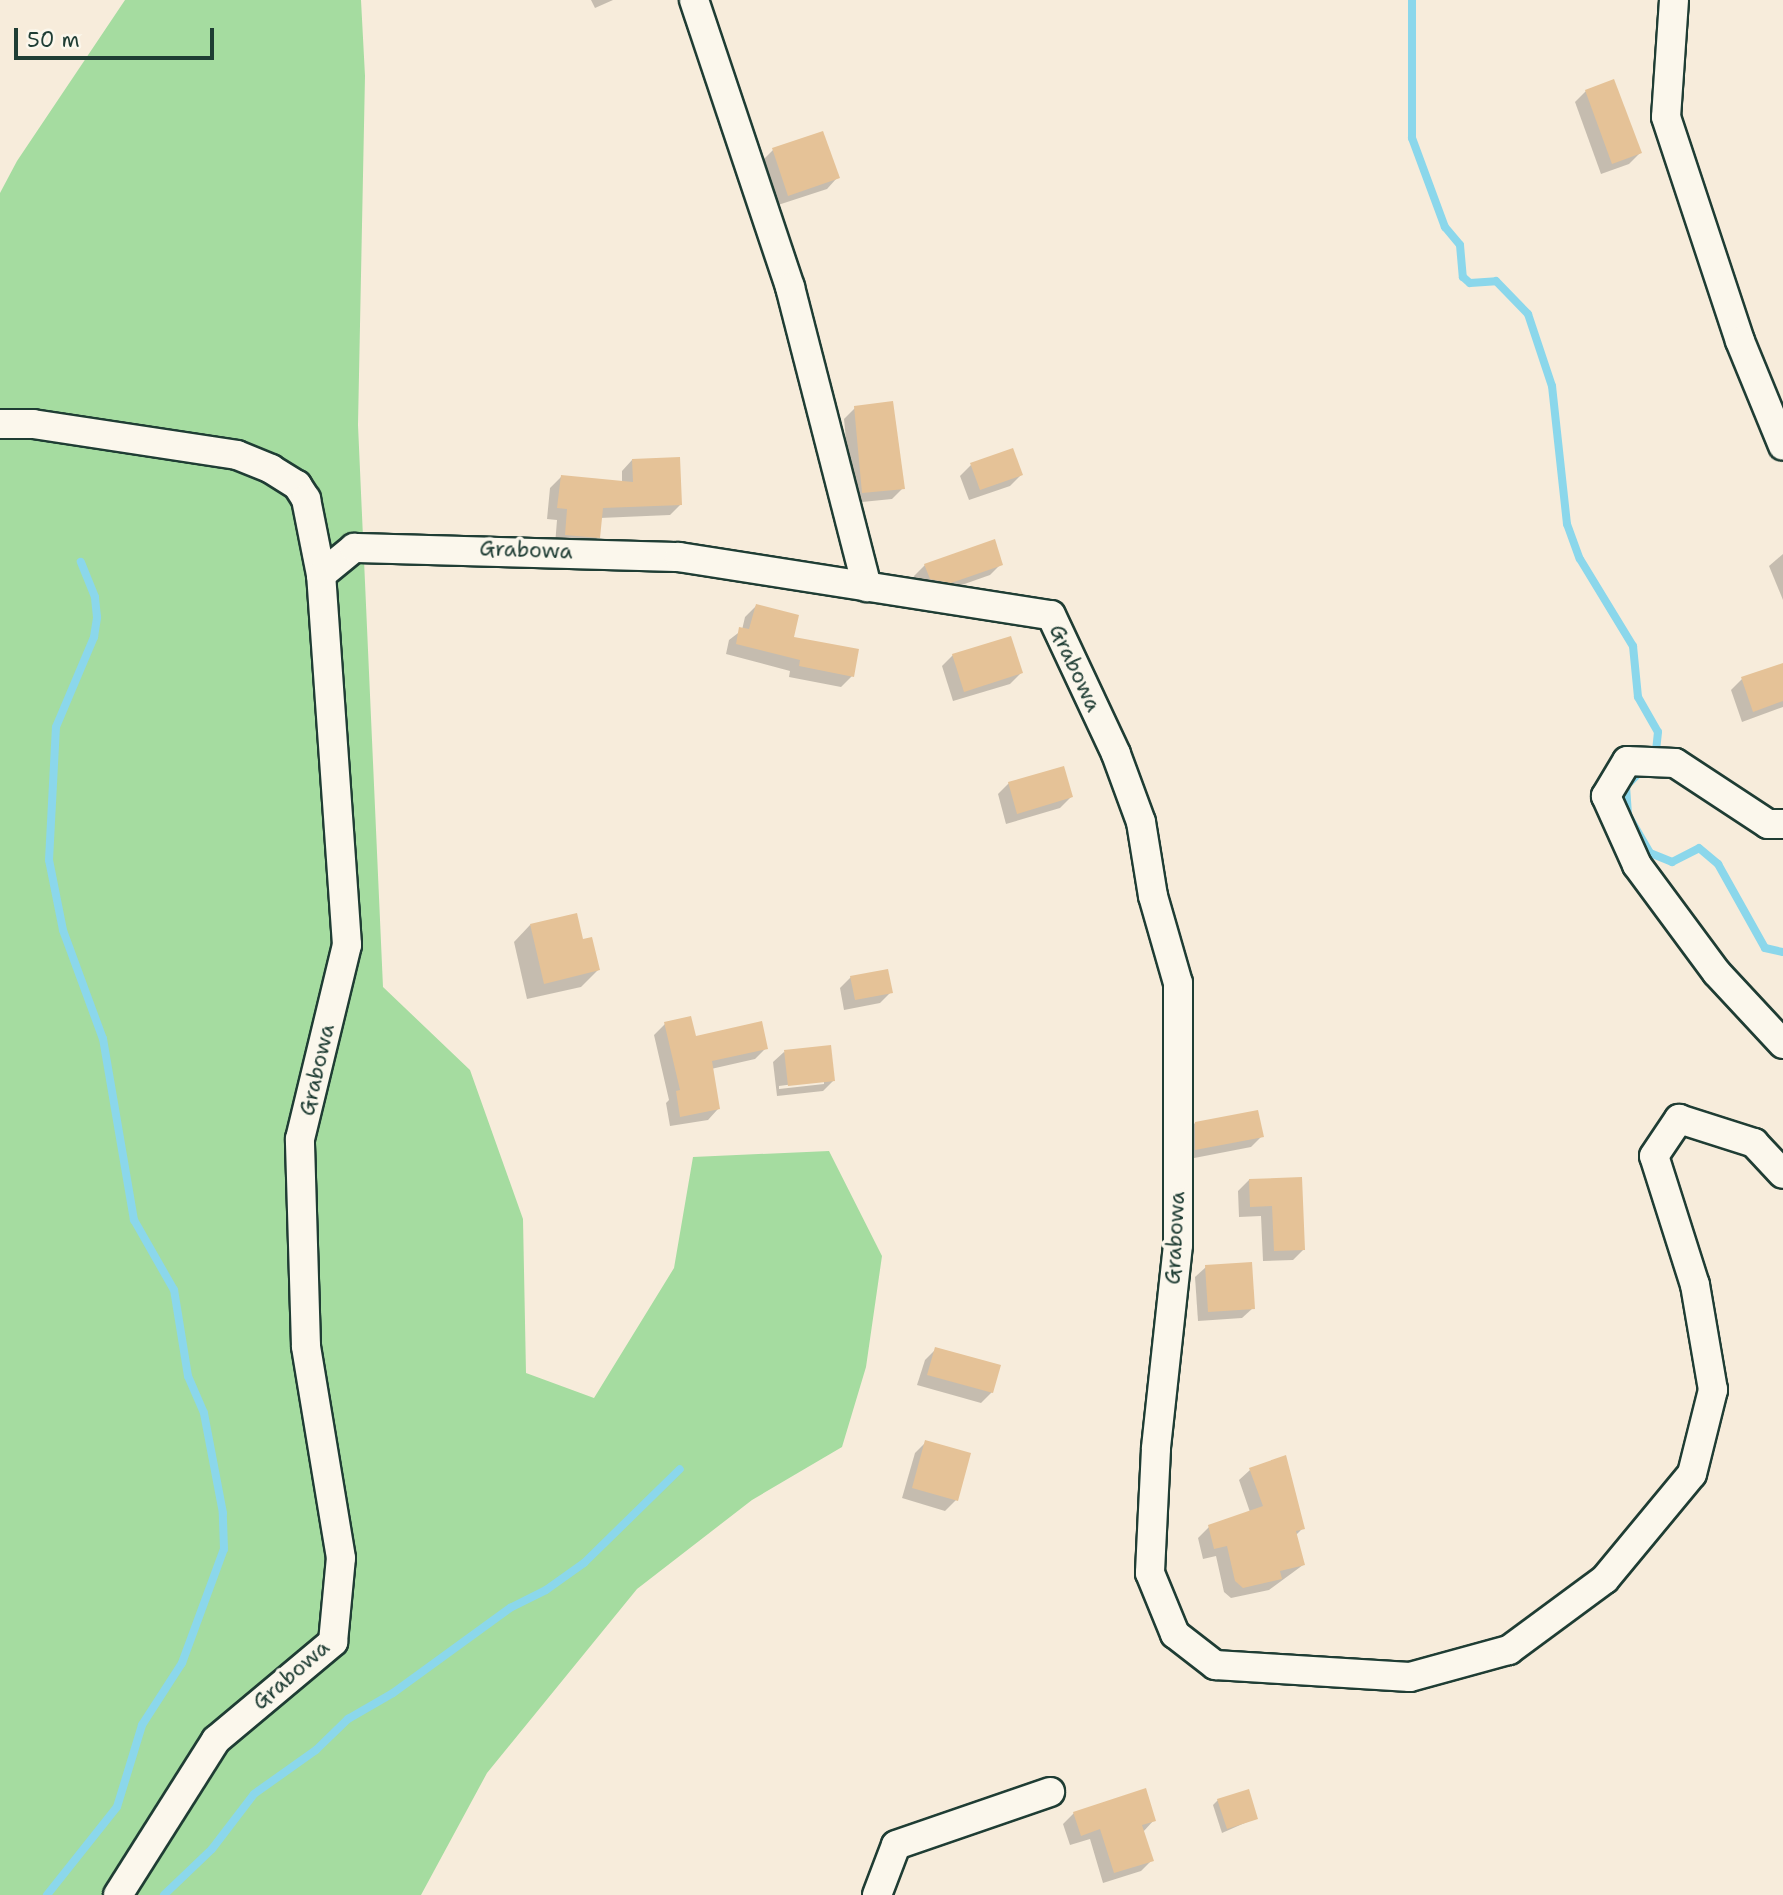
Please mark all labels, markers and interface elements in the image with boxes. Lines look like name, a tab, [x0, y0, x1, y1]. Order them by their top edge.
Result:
scale bar	[18, 14, 217, 58]
text: 50 m	[27, 26, 80, 54]
street label: Grabowa	[479, 536, 573, 564]
street label: Grabowa	[1044, 620, 1106, 716]
street label: Grabowa	[294, 1022, 340, 1118]
street label: Grabowa	[1160, 1191, 1190, 1285]
street label: Grabowa	[248, 1635, 334, 1715]

